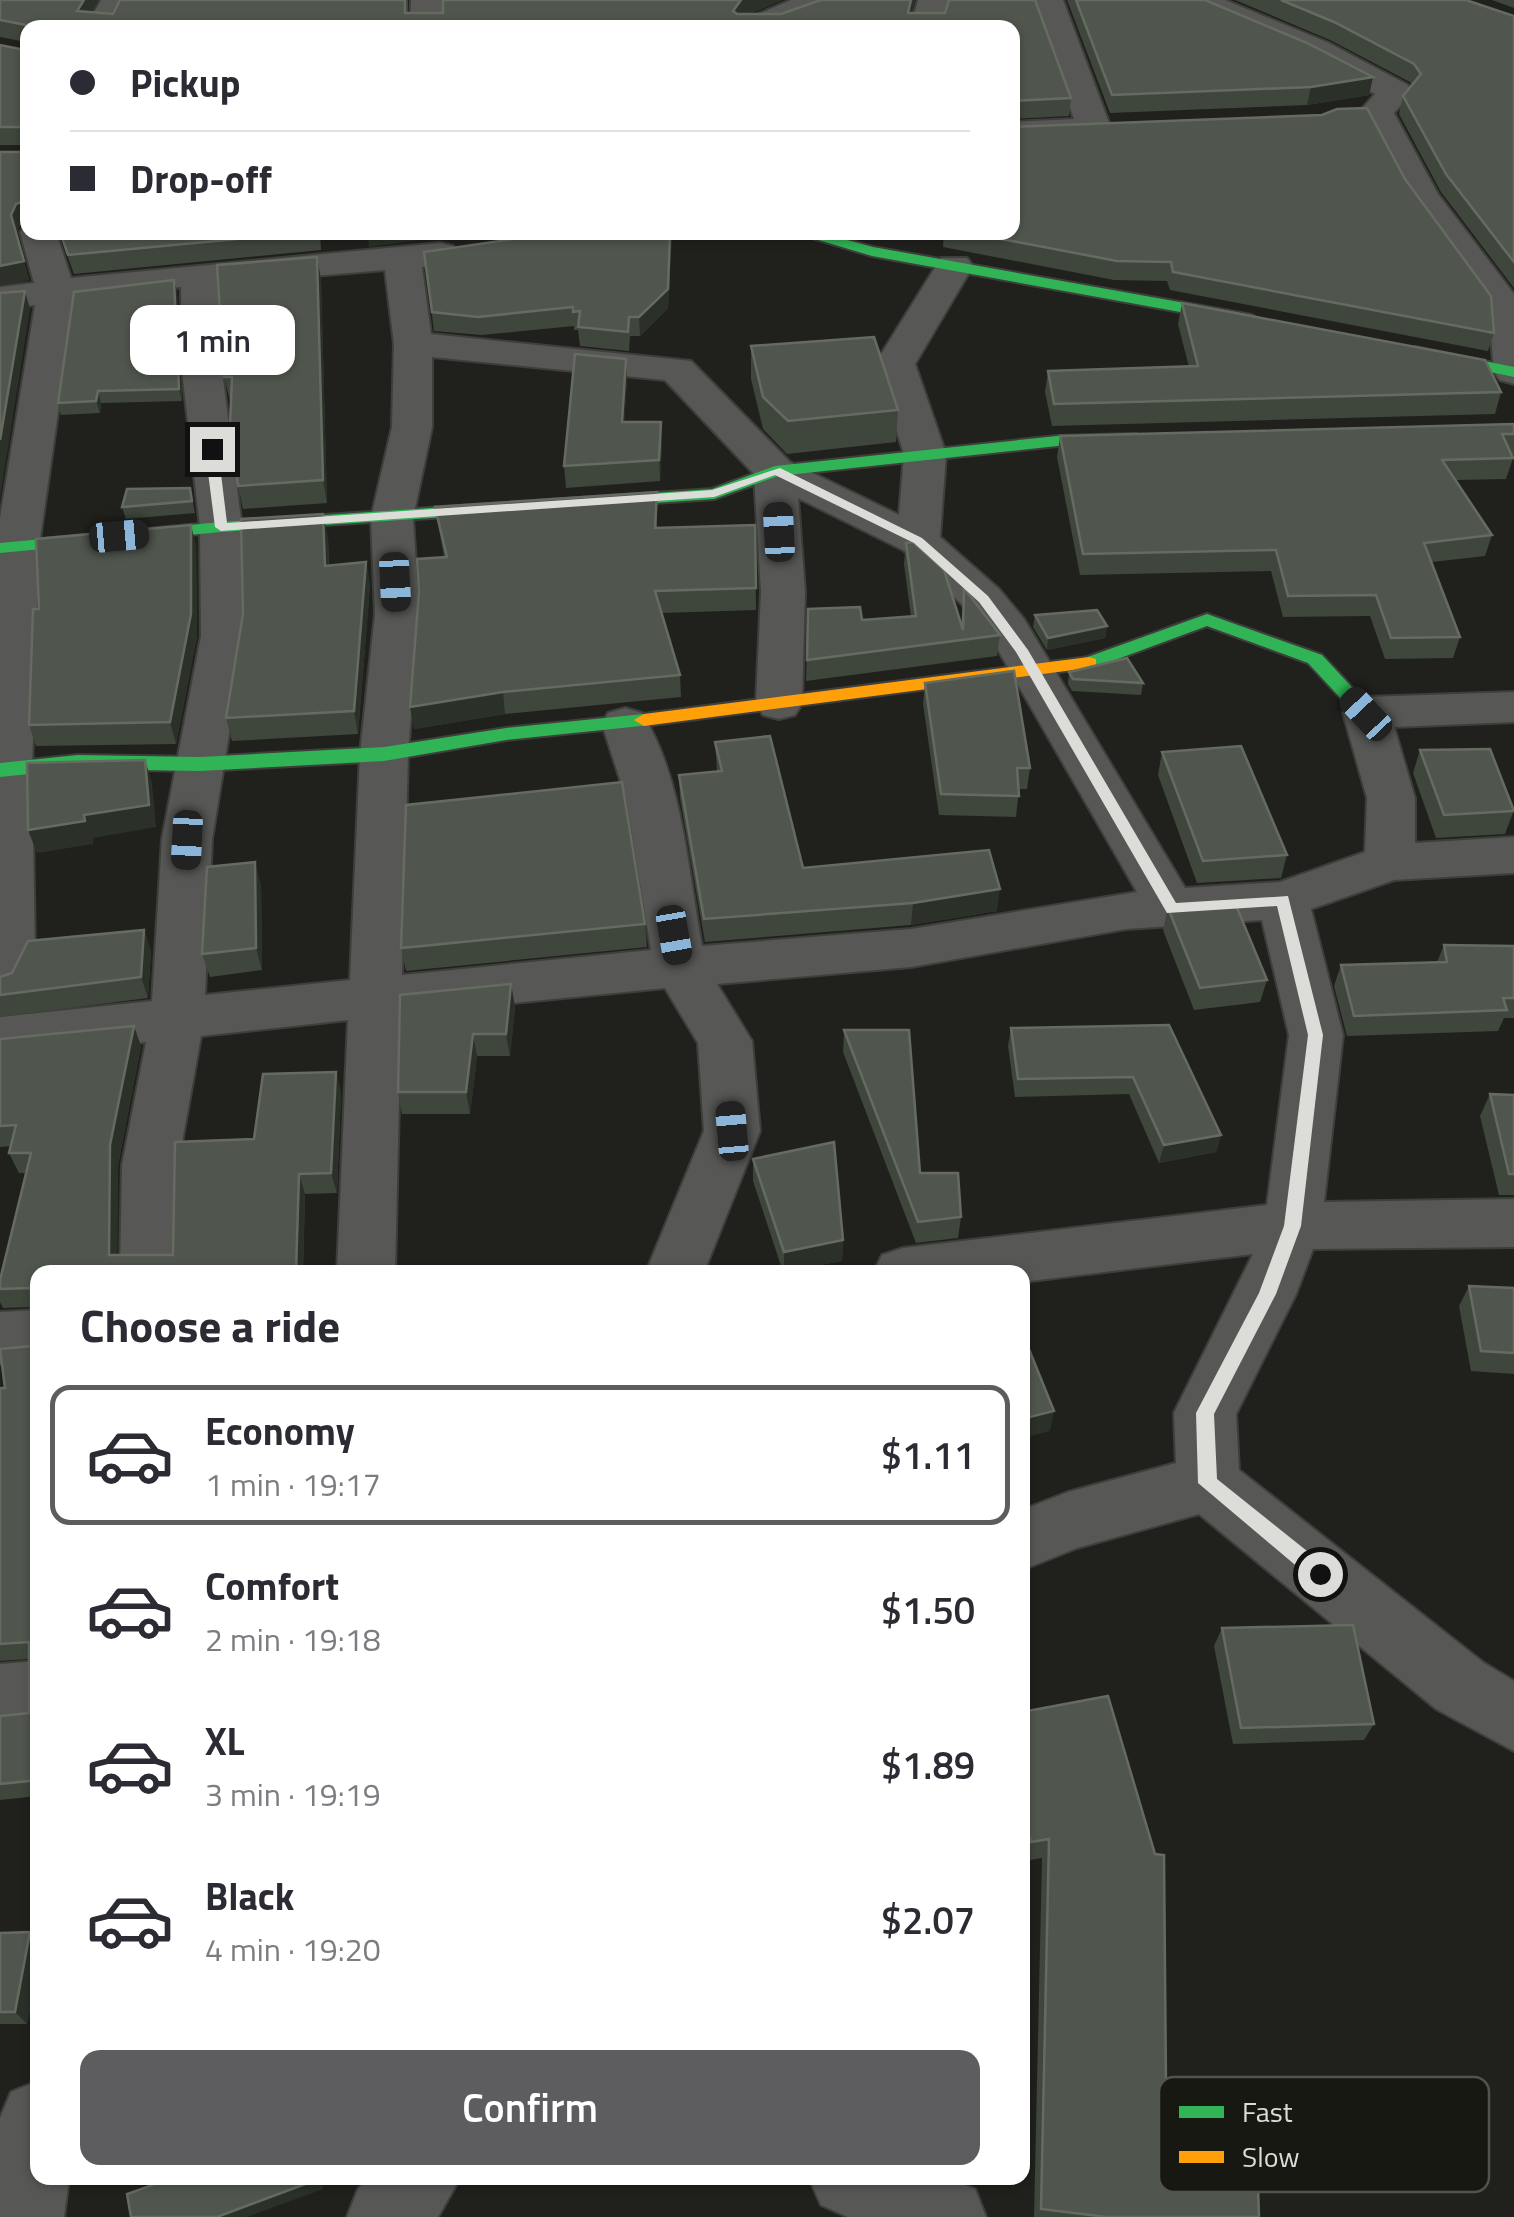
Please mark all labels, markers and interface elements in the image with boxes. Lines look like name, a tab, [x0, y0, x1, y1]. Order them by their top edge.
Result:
text: Pickup	[130, 54, 240, 112]
text: Drop-off	[130, 150, 272, 208]
callout: 1 min	[130, 304, 294, 374]
text: 1 min	[174, 316, 251, 364]
route end	[190, 427, 235, 472]
car	[762, 501, 796, 563]
car	[88, 518, 150, 554]
car	[378, 551, 412, 613]
car	[1335, 682, 1397, 746]
car	[170, 809, 204, 871]
car	[654, 903, 694, 967]
car	[714, 1100, 750, 1162]
text: Choose a ride	[80, 1291, 340, 1359]
text: Economy	[205, 1402, 355, 1460]
icon: car	[85, 1410, 175, 1500]
text: $1.11	[881, 1426, 975, 1484]
text: 1 min · 19:17	[205, 1460, 381, 1508]
route start	[1298, 1552, 1343, 1597]
text: Comfort	[205, 1557, 339, 1615]
icon: car	[85, 1565, 175, 1655]
text: $1.50	[881, 1581, 975, 1639]
text: 2 min · 19:18	[205, 1615, 381, 1663]
text: XL	[205, 1712, 245, 1770]
icon: car	[85, 1720, 175, 1810]
text: $1.89	[881, 1736, 975, 1794]
text: 3 min · 19:19	[205, 1770, 381, 1818]
text: Black	[205, 1867, 294, 1925]
icon: car	[85, 1875, 175, 1965]
text: $2.07	[881, 1891, 975, 1949]
text: 4 min · 19:20	[205, 1925, 381, 1973]
button: Confirm	[80, 2050, 980, 2165]
legend	[1159, 2077, 1489, 2192]
text: Fast	[1242, 2090, 1293, 2133]
text: Slow	[1242, 2135, 1300, 2178]

